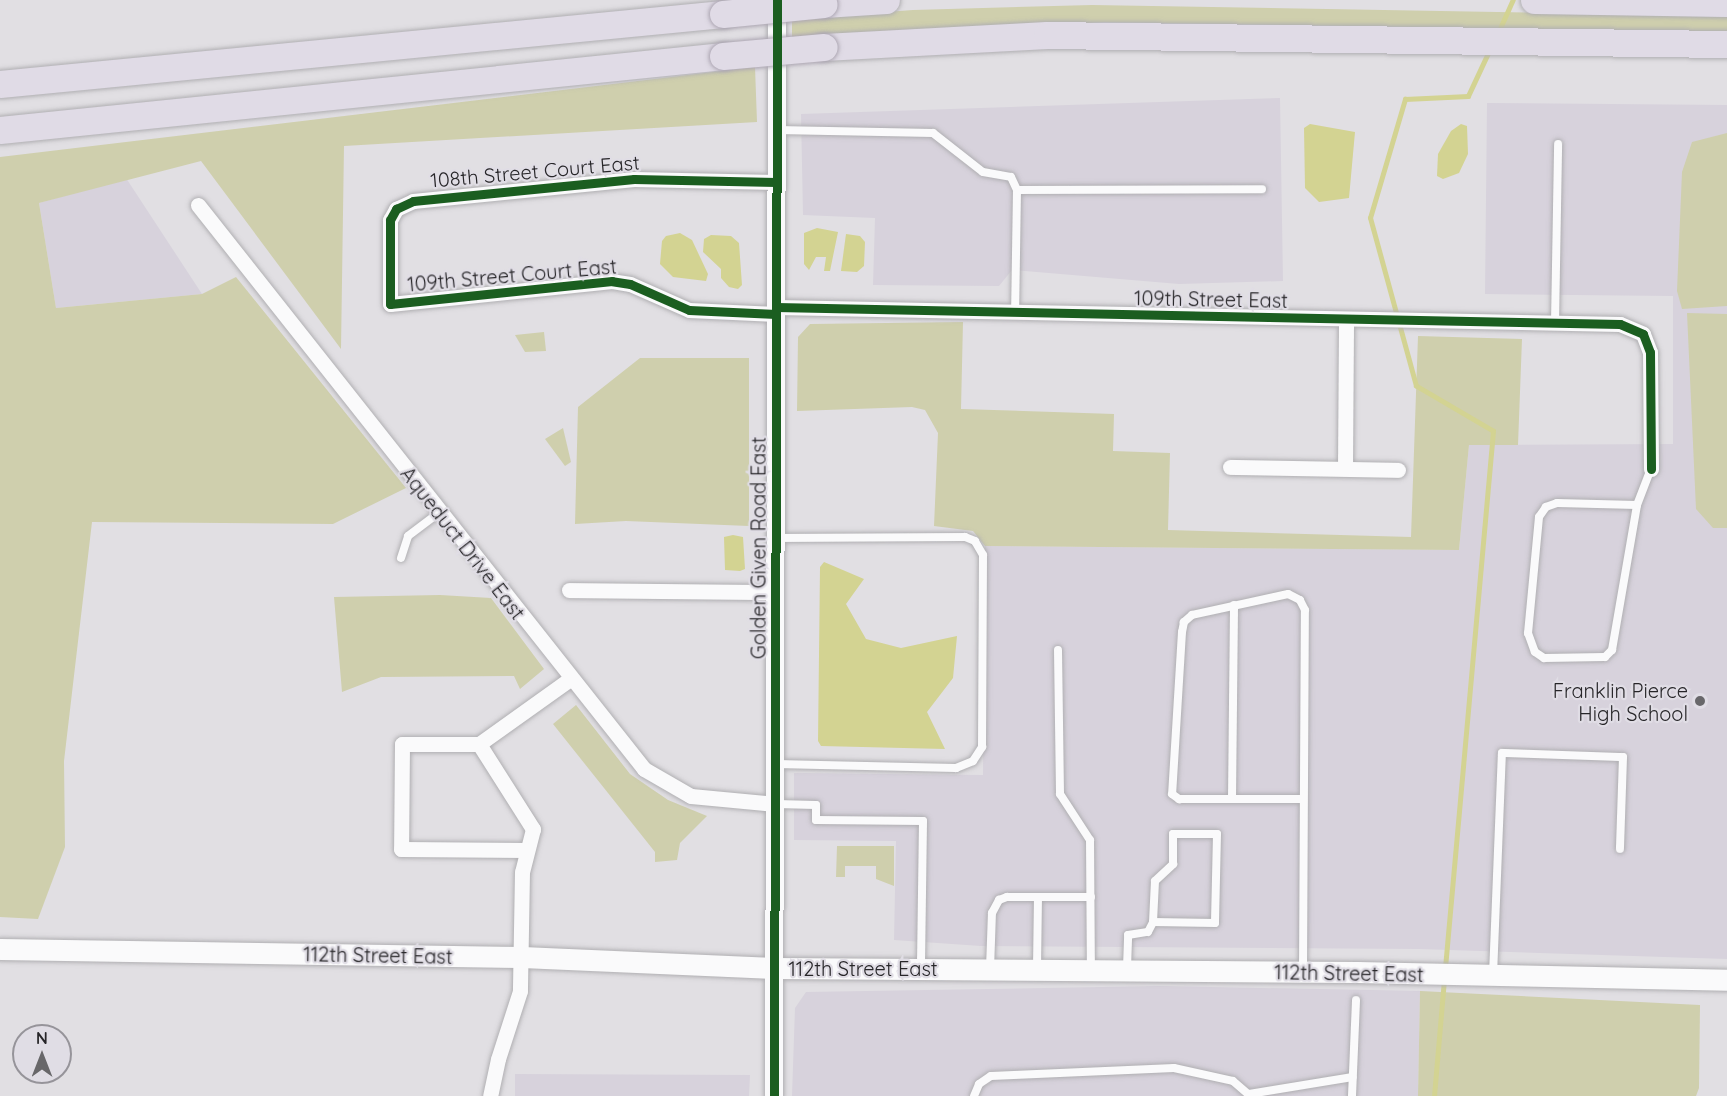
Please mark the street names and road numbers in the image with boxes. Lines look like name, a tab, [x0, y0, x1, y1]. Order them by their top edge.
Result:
street label: 108th Street Court East	[429, 150, 641, 192]
street label: 109th Street Court East	[406, 254, 618, 296]
street label: 109th Street East	[1134, 286, 1288, 312]
street label: Golden Given Road East	[746, 437, 770, 659]
street label: Aqueduct Drive East	[396, 462, 530, 624]
street label: 112th Street East	[303, 942, 453, 968]
street label: 112th Street East	[788, 956, 938, 980]
street label: 112th Street East	[1274, 960, 1424, 986]

